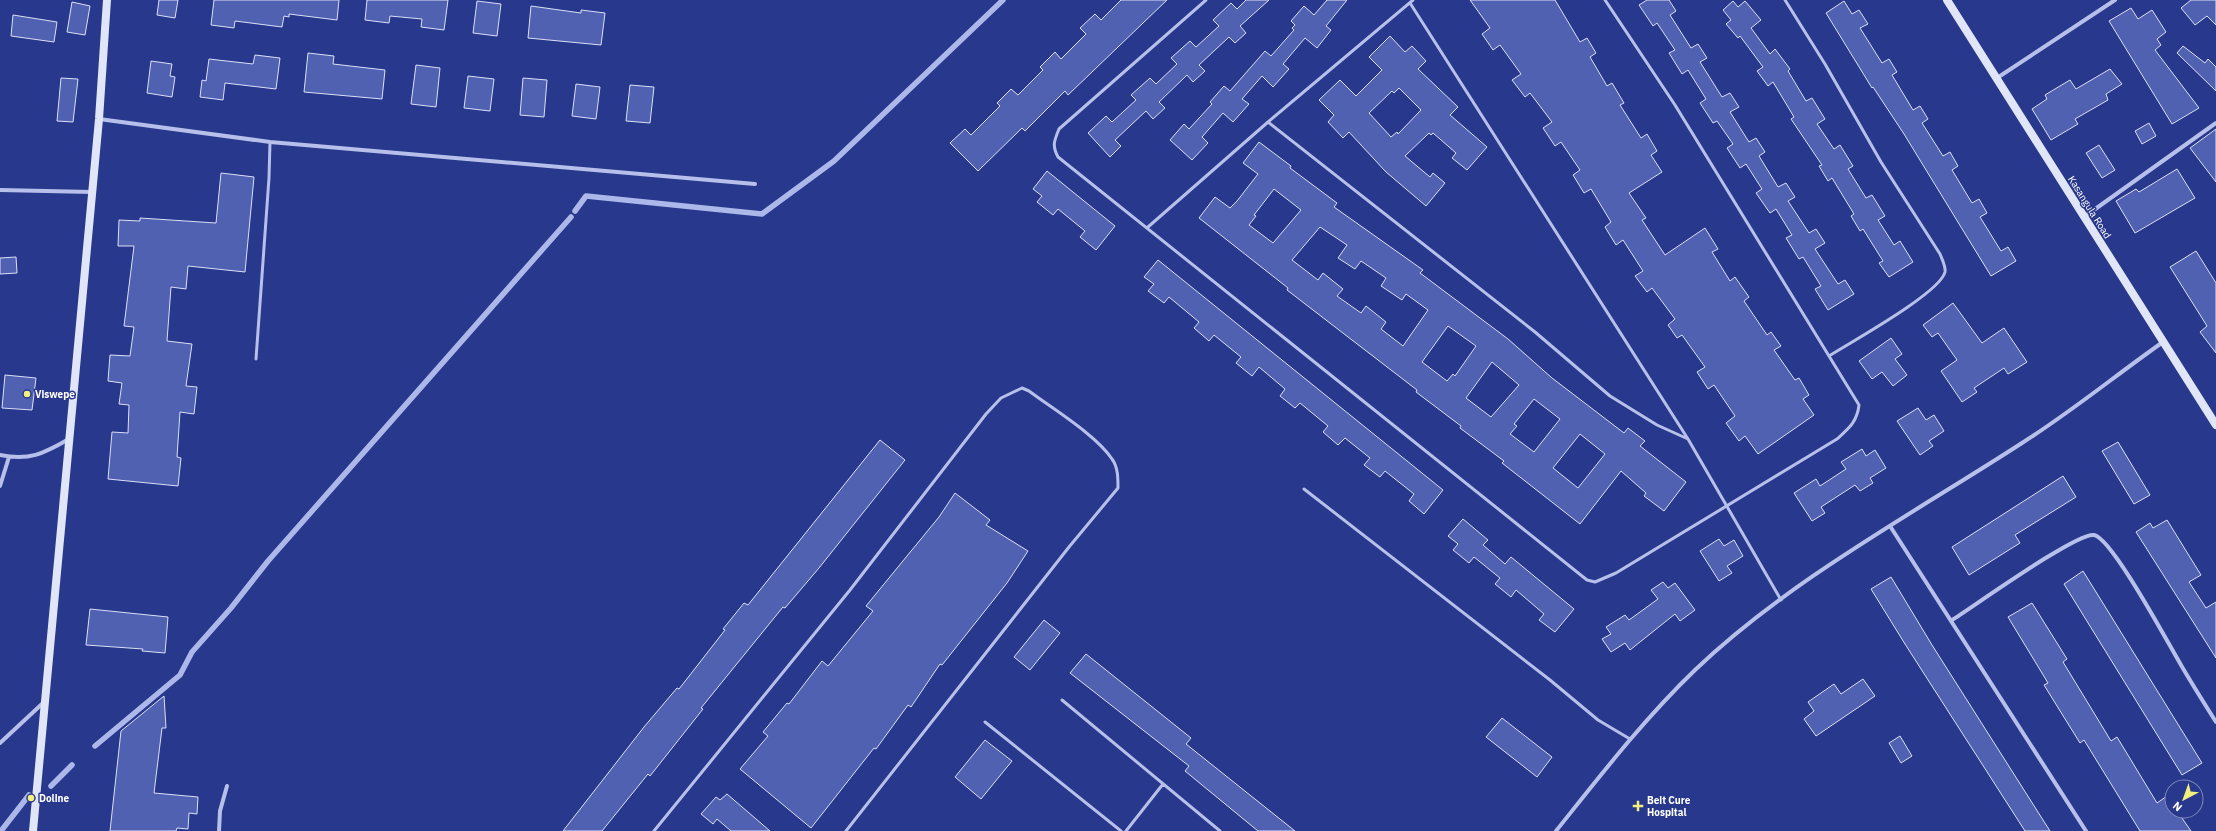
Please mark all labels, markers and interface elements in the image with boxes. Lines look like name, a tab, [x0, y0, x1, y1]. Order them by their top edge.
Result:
street label: Kasangula Road	[2065, 173, 2114, 241]
place label: Viswepe	[35, 388, 75, 401]
marker: Viswepe	[22, 389, 32, 399]
north arrow	[2164, 779, 2204, 819]
place label: Doline	[39, 792, 69, 805]
marker: Doline	[26, 793, 36, 803]
place label: Beit Cure Hospital	[1647, 794, 1691, 819]
text: N	[2170, 799, 2185, 814]
marker: Beit Cure Hospital	[1632, 800, 1644, 812]

